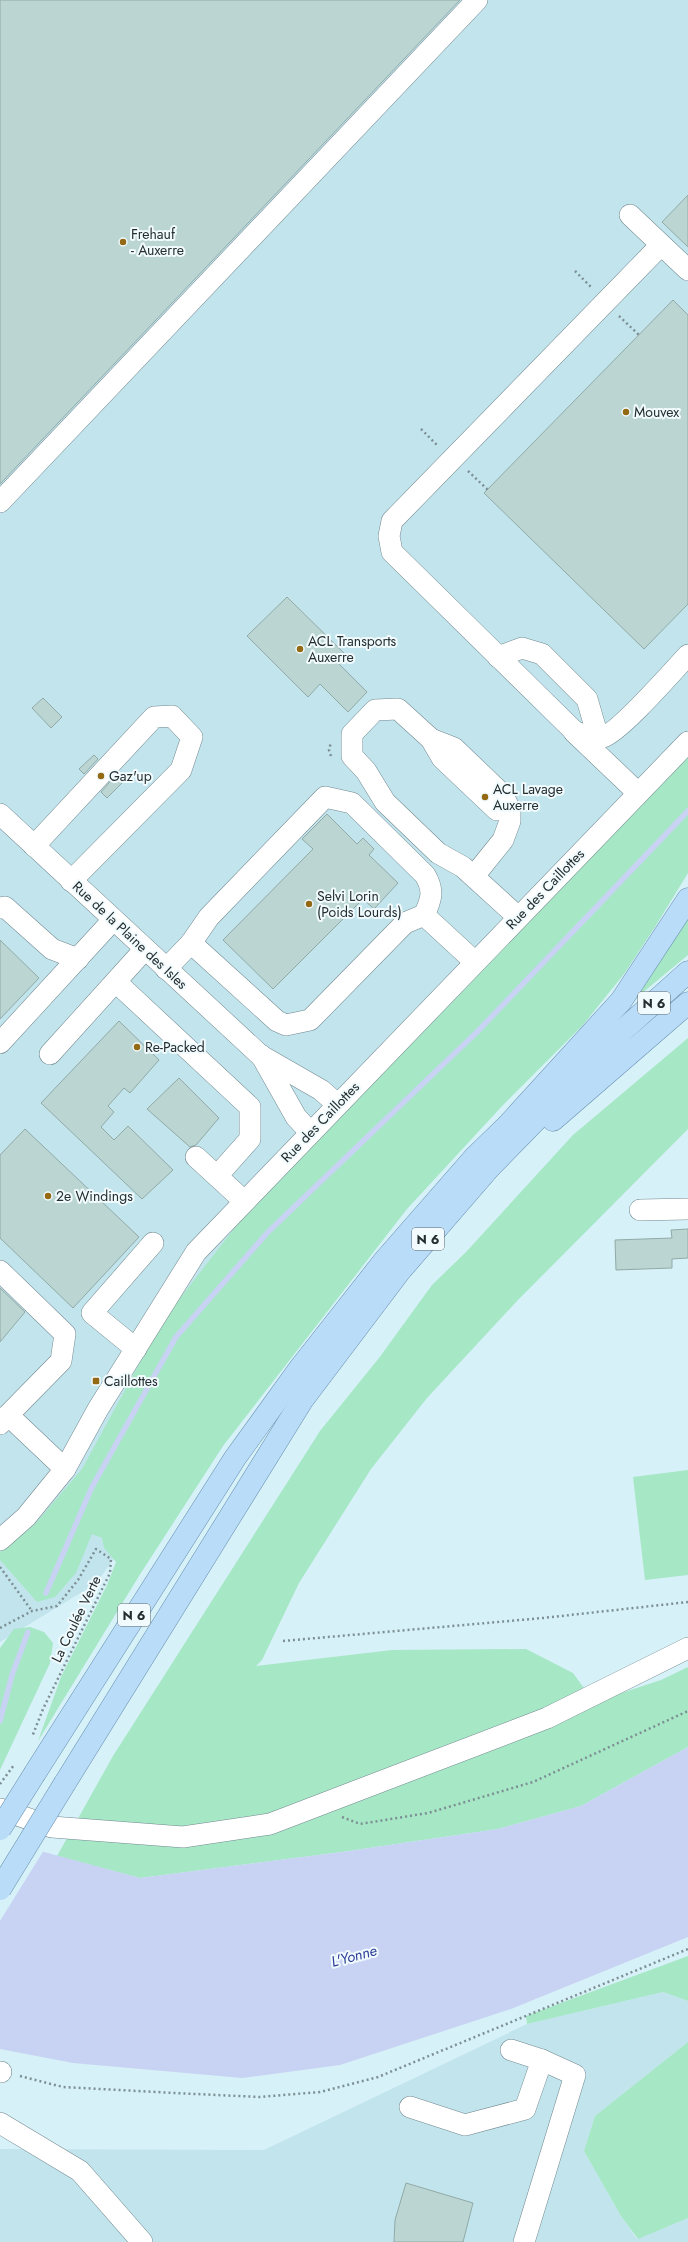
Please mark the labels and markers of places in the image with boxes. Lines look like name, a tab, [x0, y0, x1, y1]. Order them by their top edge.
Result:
place label: Frehauf - Auxerre	[131, 224, 184, 260]
marker: Frehauf - Auxerre	[118, 237, 128, 247]
place label: Mouvex	[634, 402, 679, 422]
marker: Mouvex	[621, 407, 631, 417]
place label: ACL Transports Auxerre	[308, 631, 397, 667]
marker: ACL Transports Auxerre	[295, 644, 305, 654]
place label: Gaz'up	[109, 766, 152, 786]
marker: Gaz'up	[96, 771, 106, 781]
place label: ACL Lavage Auxerre	[493, 779, 563, 815]
marker: ACL Lavage Auxerre	[480, 792, 490, 802]
place label: Selvi Lorin (Poids Lourds)	[317, 886, 402, 922]
marker: Selvi Lorin (Poids Lourds)	[304, 899, 314, 909]
place label: Re-Packed	[145, 1037, 205, 1057]
marker: Re-Packed	[132, 1042, 142, 1052]
place label: 2e Windings	[56, 1186, 133, 1206]
marker: 2e Windings	[43, 1191, 53, 1201]
place label: Caillottes	[104, 1371, 158, 1391]
marker: Caillottes	[91, 1376, 101, 1386]

